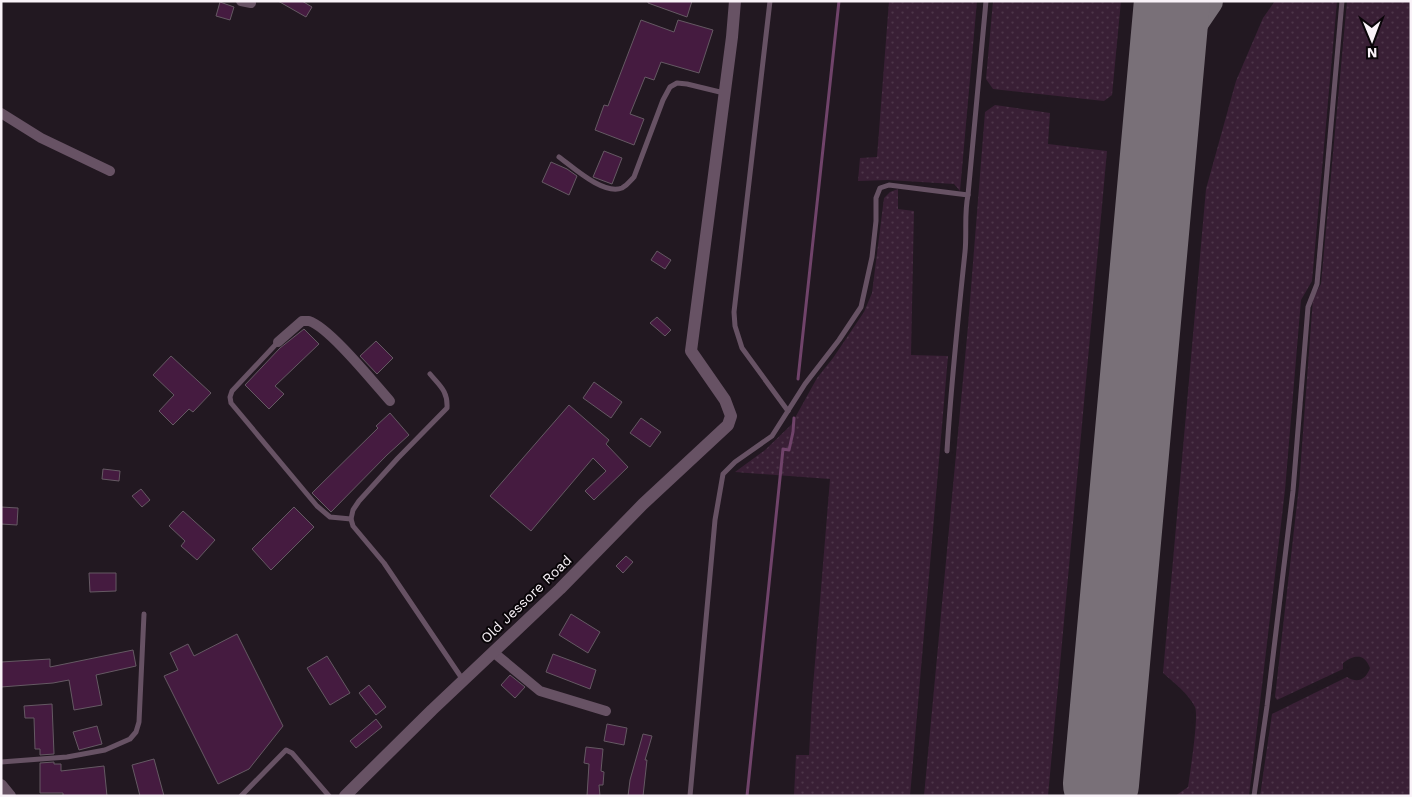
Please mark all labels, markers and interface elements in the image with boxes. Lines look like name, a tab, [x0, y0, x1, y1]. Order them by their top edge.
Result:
north arrow	[1347, 15, 1397, 65]
text: N	[1367, 45, 1378, 61]
street label: Old Jessore Road	[477, 552, 575, 646]

